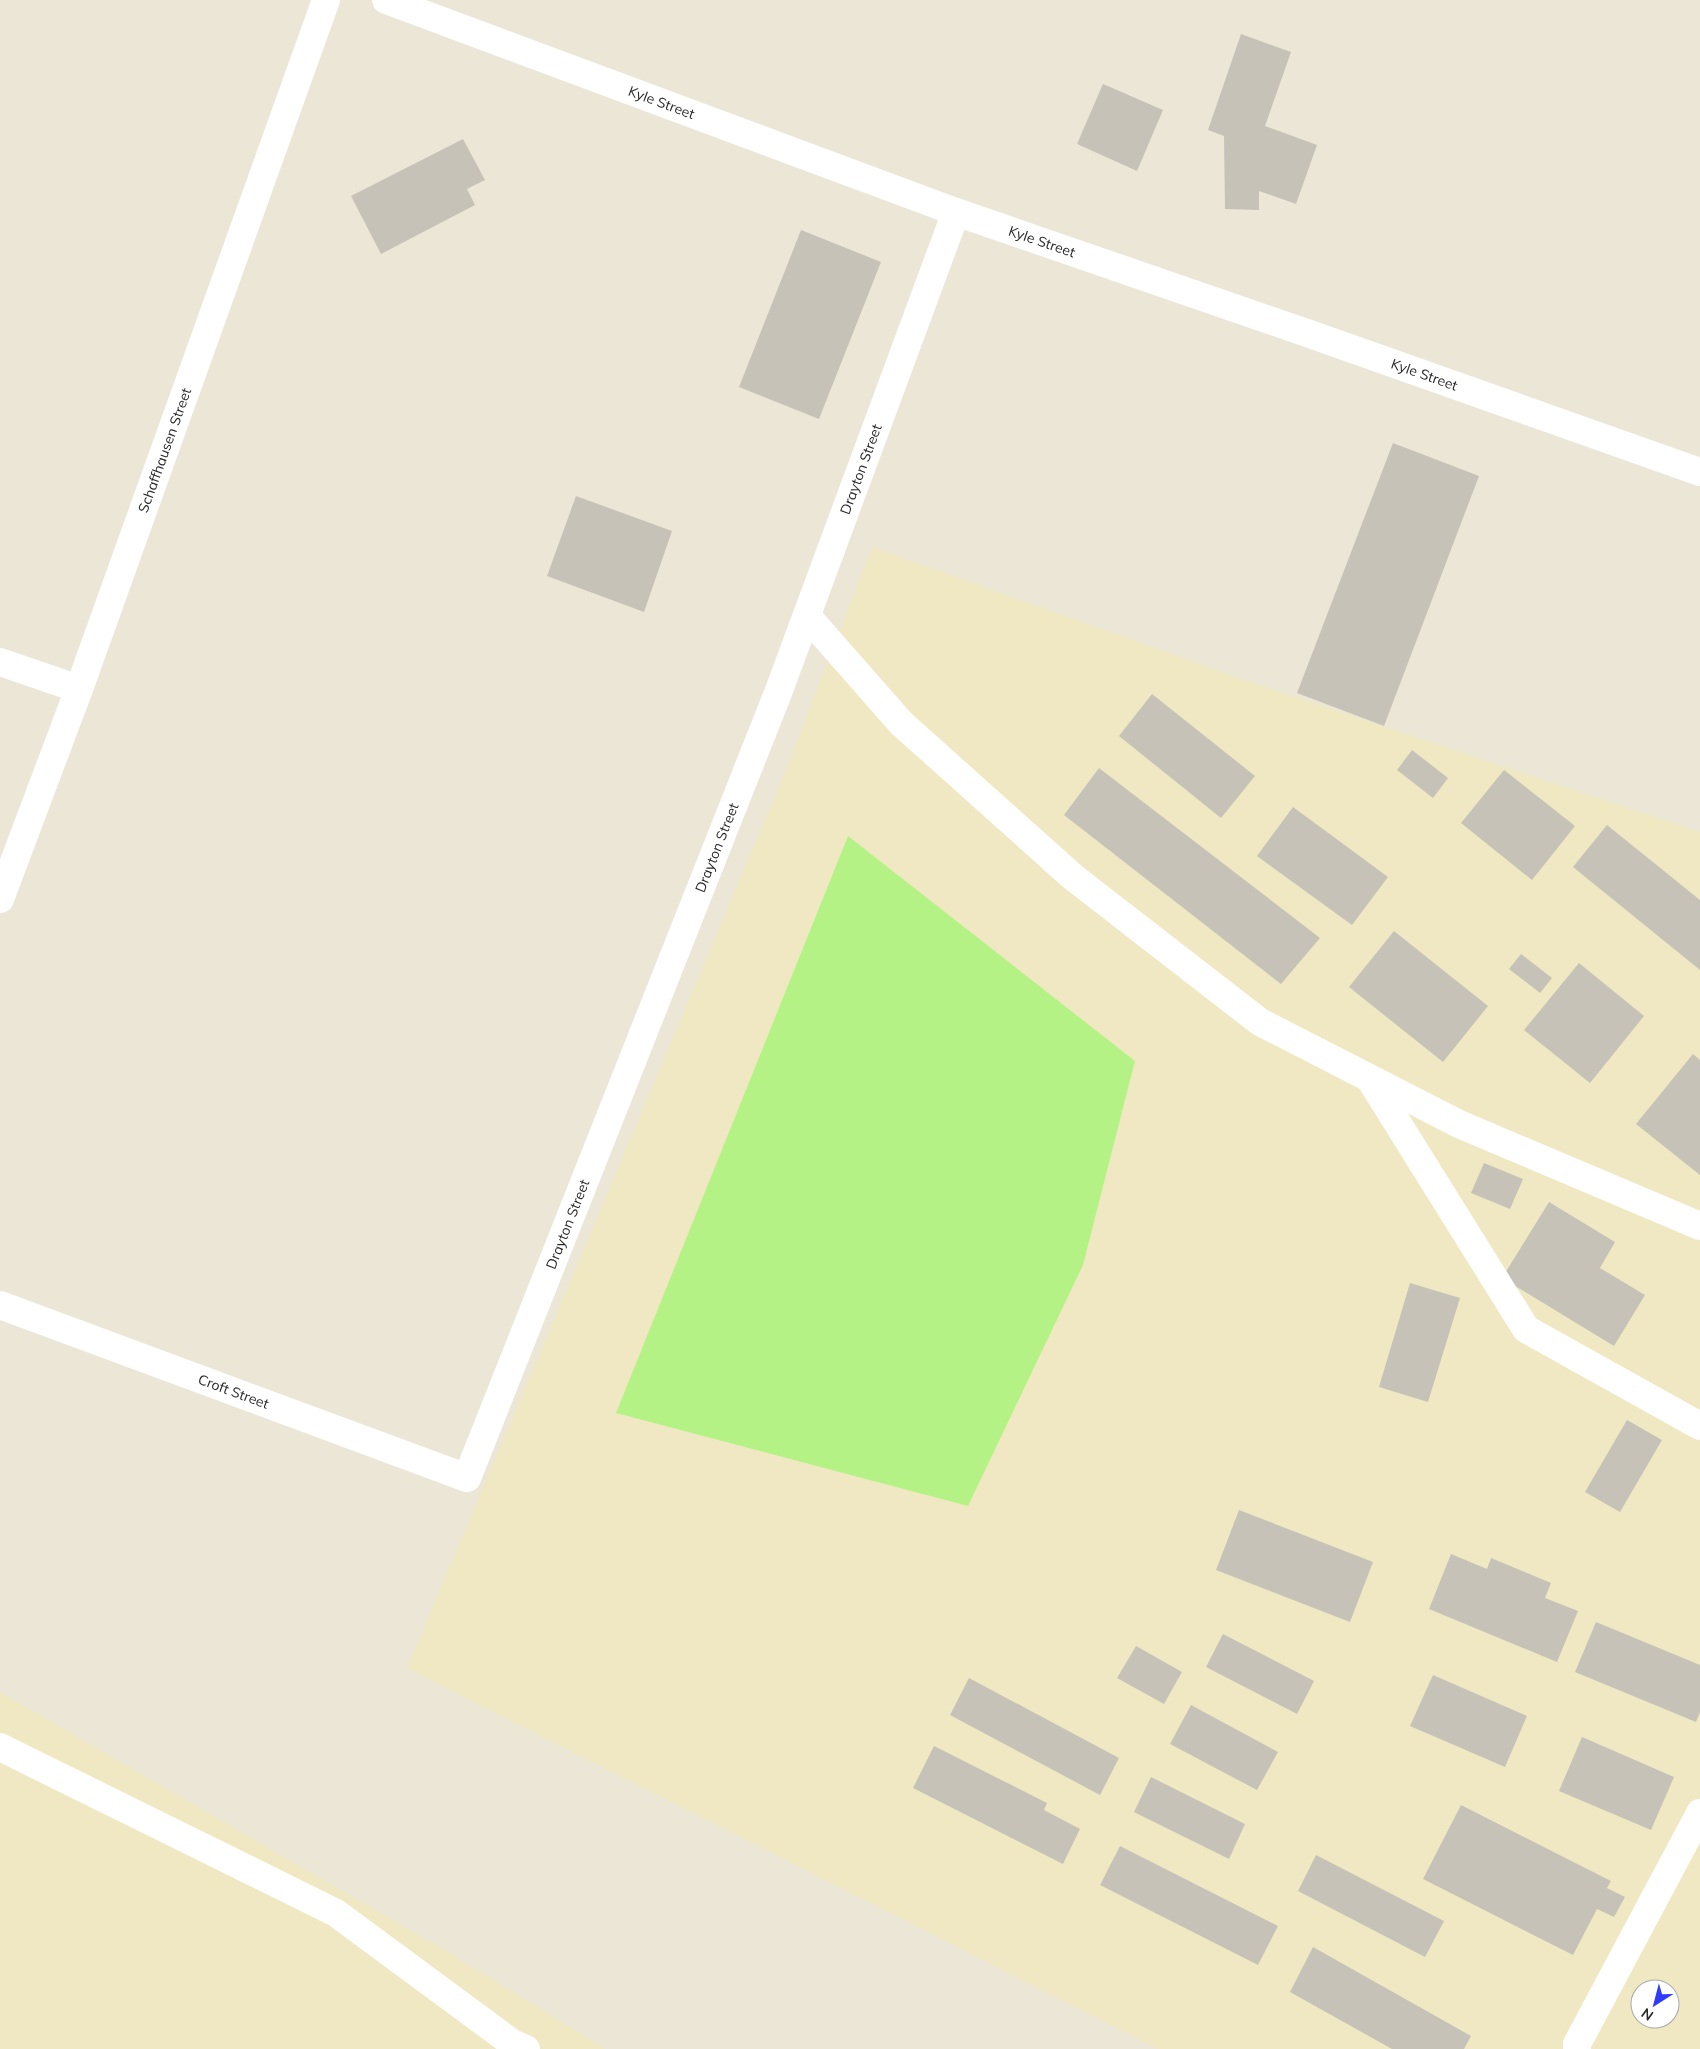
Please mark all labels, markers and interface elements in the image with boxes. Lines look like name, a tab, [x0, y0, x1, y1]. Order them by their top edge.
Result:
street label: Kyle Street	[626, 82, 697, 123]
street label: Kyle Street	[1006, 222, 1078, 261]
street label: Kyle Street	[1389, 354, 1460, 395]
street label: Schaffhausen Street	[134, 385, 195, 515]
street label: Drayton Street	[836, 422, 886, 517]
street label: Drayton Street	[691, 800, 743, 895]
street label: Drayton Street	[542, 1177, 593, 1272]
street label: Croft Street	[196, 1370, 272, 1413]
north arrow	[1630, 1979, 1680, 2029]
text: N	[1638, 2004, 1657, 2025]

